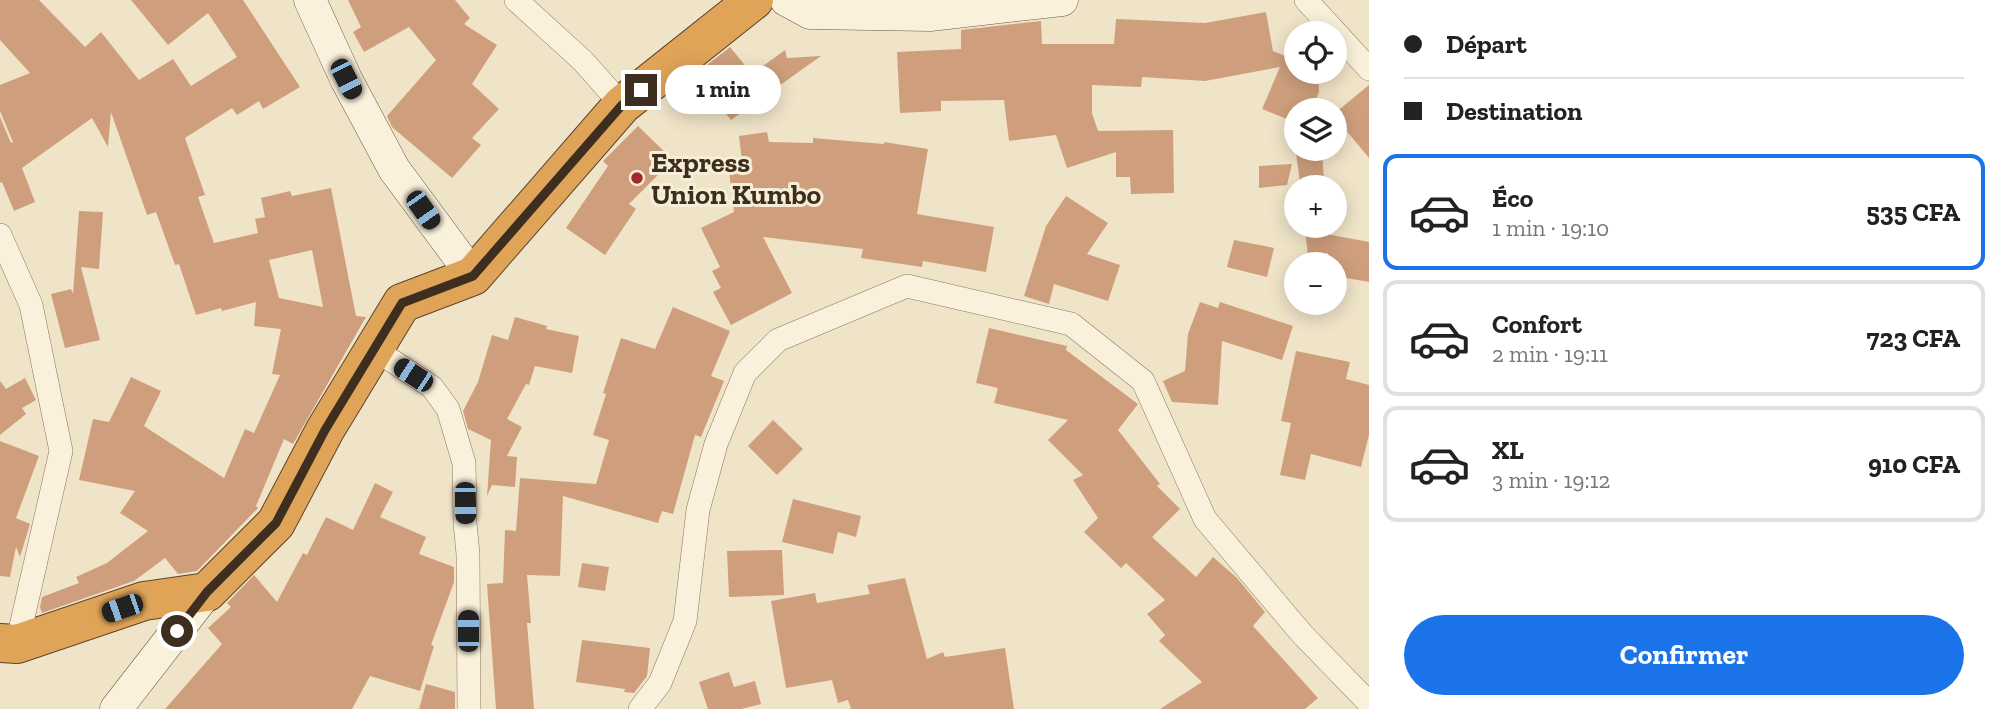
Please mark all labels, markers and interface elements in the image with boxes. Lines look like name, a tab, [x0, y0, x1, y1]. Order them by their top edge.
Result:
map controls	[1284, 21, 1347, 315]
button: locate	[1284, 21, 1347, 84]
text: Départ	[1446, 28, 1527, 60]
car	[328, 56, 365, 102]
callout: 1 min	[666, 66, 781, 114]
route end	[625, 74, 657, 106]
text: 1 min	[696, 75, 750, 103]
text: Destination	[1446, 95, 1582, 127]
button: layers	[1284, 98, 1347, 161]
place label: Express Union Kumbo	[651, 146, 822, 211]
marker: Express Union Kumbo	[629, 170, 645, 186]
button: +	[1284, 175, 1347, 238]
icon: car	[1408, 181, 1471, 244]
text: Éco	[1492, 182, 1533, 214]
car	[403, 187, 444, 233]
text: 535 CFA	[1866, 196, 1960, 228]
text: 1 min · 19:10	[1492, 214, 1609, 242]
button: −	[1284, 252, 1347, 315]
icon: car	[1408, 307, 1471, 370]
text: Confort	[1492, 308, 1582, 340]
text: 723 CFA	[1867, 322, 1960, 354]
text: 2 min · 19:11	[1492, 340, 1608, 368]
car	[390, 355, 437, 395]
icon: car	[1408, 433, 1471, 496]
text: XL	[1492, 434, 1524, 466]
text: 910 CFA	[1868, 448, 1960, 480]
text: 3 min · 19:12	[1492, 466, 1610, 494]
car	[455, 482, 476, 524]
car	[99, 591, 146, 625]
car	[458, 610, 479, 652]
route start	[161, 615, 193, 647]
button: Confirmer	[1404, 615, 1964, 695]

